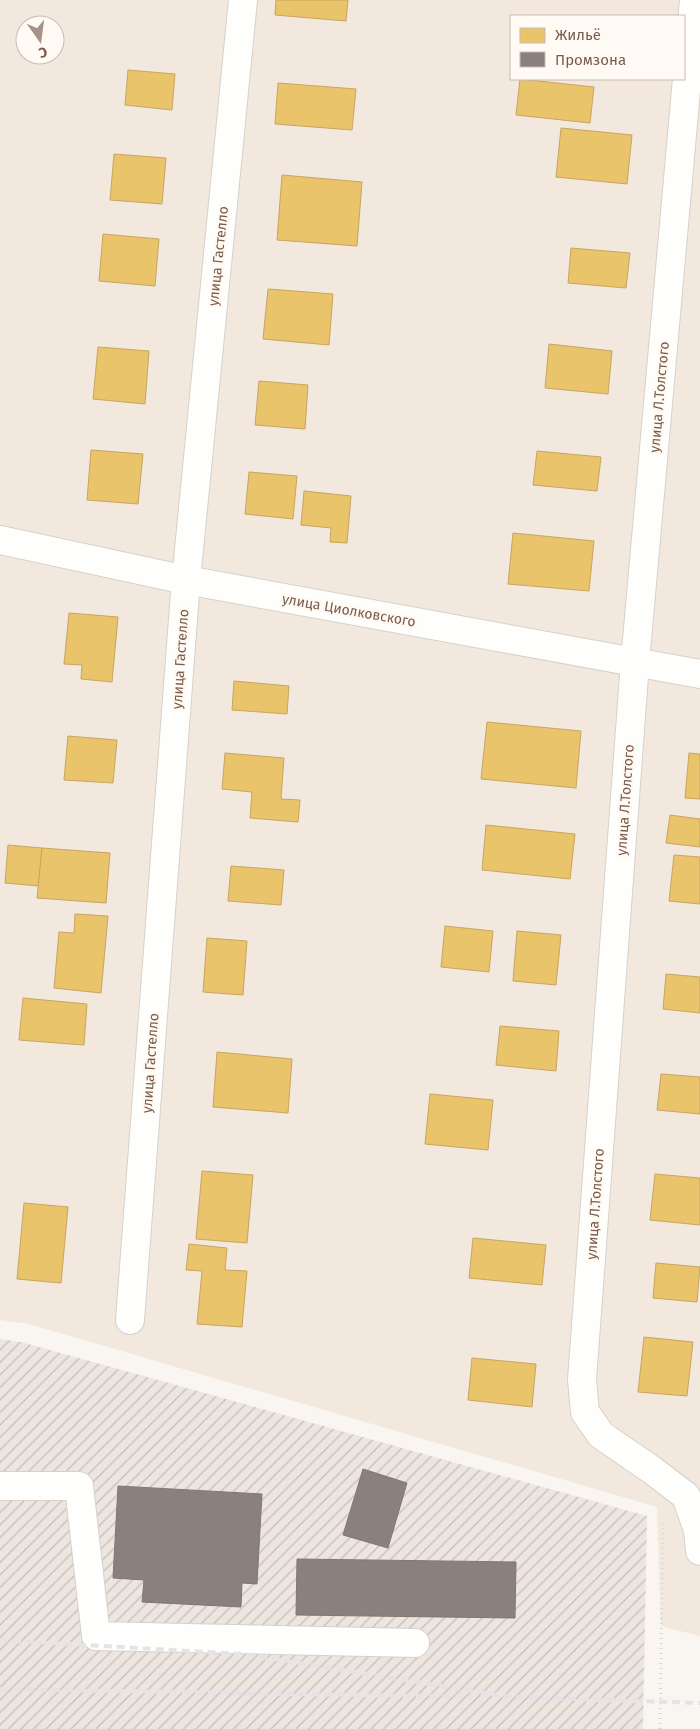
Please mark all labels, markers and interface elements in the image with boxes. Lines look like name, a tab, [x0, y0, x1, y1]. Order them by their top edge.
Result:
north arrow	[15, 15, 65, 65]
legend	[510, 15, 685, 80]
text: Жильё	[555, 26, 601, 44]
text: С	[37, 43, 49, 61]
text: Промзона	[555, 51, 626, 69]
street label: улица Гастелло	[205, 205, 232, 307]
street label: улица Л.Толстого	[646, 341, 673, 453]
street label: улица Циолковского	[281, 590, 417, 631]
street label: улица Гастелло	[169, 608, 192, 710]
street label: улица Л.Толстого	[613, 744, 638, 856]
street label: улица Гастелло	[139, 1012, 162, 1114]
street label: улица Л.Толстого	[583, 1148, 608, 1260]

